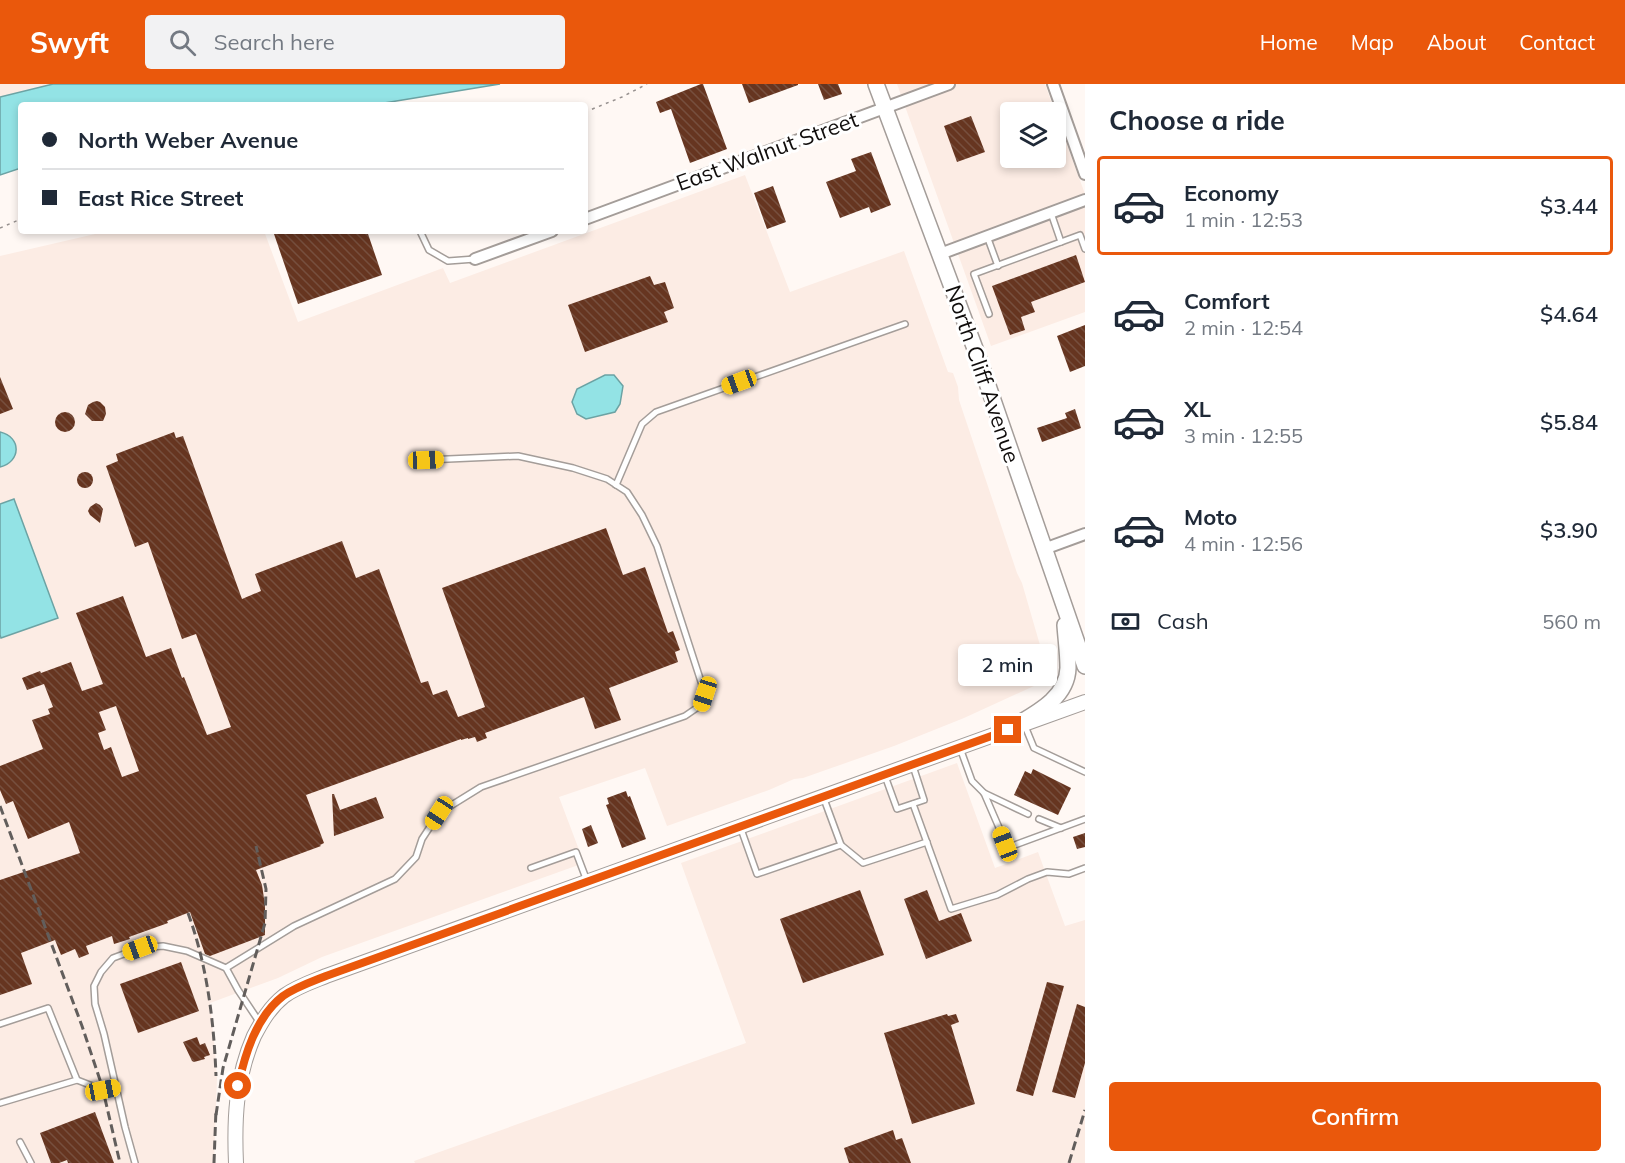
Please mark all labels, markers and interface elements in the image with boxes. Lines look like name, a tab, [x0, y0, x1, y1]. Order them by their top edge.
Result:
search box	[145, 15, 565, 69]
text: Swyft	[30, 25, 109, 60]
icon: search	[166, 26, 199, 59]
text: Search here	[214, 28, 335, 56]
text: Home	[1260, 29, 1318, 55]
text: Map	[1351, 29, 1394, 55]
text: About	[1427, 29, 1486, 55]
text: Contact	[1519, 29, 1595, 55]
map controls	[1000, 102, 1066, 168]
button: layers	[1000, 102, 1066, 168]
text: Choose a ride	[1109, 103, 1285, 137]
street label: East Walnut Street	[672, 105, 862, 197]
text: North Weber Avenue	[78, 126, 298, 154]
icon: car	[1112, 179, 1166, 233]
text: Economy	[1184, 179, 1279, 207]
text: East Rice Street	[78, 184, 243, 212]
text: $3.44	[1540, 192, 1598, 220]
text: 1 min · 12:53	[1184, 207, 1303, 232]
street label: North Cliff Avenue	[939, 281, 1027, 467]
icon: car	[1112, 287, 1166, 341]
text: Comfort	[1184, 287, 1270, 315]
text: $4.64	[1540, 300, 1598, 328]
text: 2 min · 12:54	[1184, 315, 1303, 340]
car	[719, 367, 759, 397]
icon: car	[1112, 395, 1166, 449]
text: XL	[1184, 395, 1211, 423]
text: $5.84	[1540, 408, 1598, 436]
text: 3 min · 12:55	[1184, 423, 1303, 448]
car	[408, 450, 444, 470]
icon: car	[1112, 503, 1166, 557]
text: Moto	[1184, 503, 1237, 531]
text: $3.90	[1540, 516, 1598, 544]
text: 4 min · 12:56	[1184, 531, 1303, 556]
icon: cash	[1109, 605, 1142, 638]
text: Cash	[1157, 607, 1209, 635]
text: 560 m	[1542, 609, 1601, 634]
callout: 2 min	[958, 643, 1058, 685]
text: 2 min	[982, 652, 1033, 677]
car	[691, 674, 719, 714]
route end	[994, 716, 1021, 743]
car	[422, 793, 456, 833]
car	[990, 824, 1020, 864]
car	[120, 933, 160, 963]
route start	[224, 1072, 251, 1099]
car	[84, 1078, 122, 1102]
button: Confirm	[1109, 1082, 1601, 1151]

